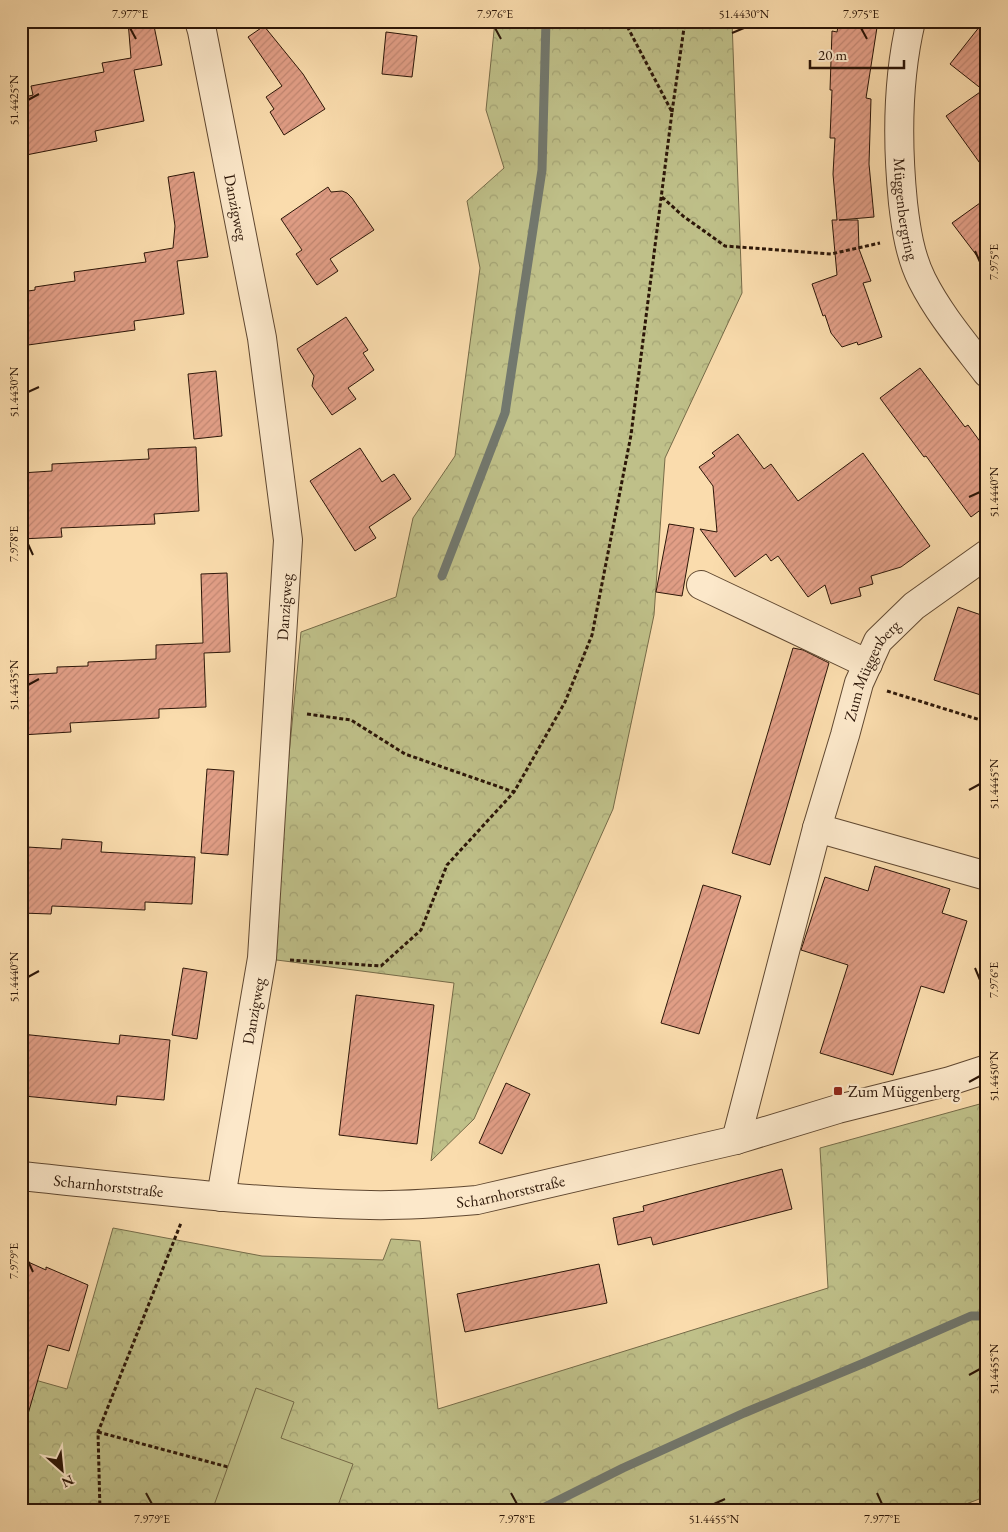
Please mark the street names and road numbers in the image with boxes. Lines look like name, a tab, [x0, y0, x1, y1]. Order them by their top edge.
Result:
street label: Müggenbergring	[889, 157, 924, 264]
street label: Danzigweg	[219, 172, 253, 244]
street label: Danzigweg	[272, 572, 297, 641]
street label: Zum Müggenberg	[839, 615, 905, 724]
street label: Danzigweg	[237, 975, 270, 1046]
street label: Scharnhorststraße	[52, 1169, 164, 1202]
street label: Scharnhorststraße	[456, 1170, 567, 1213]

